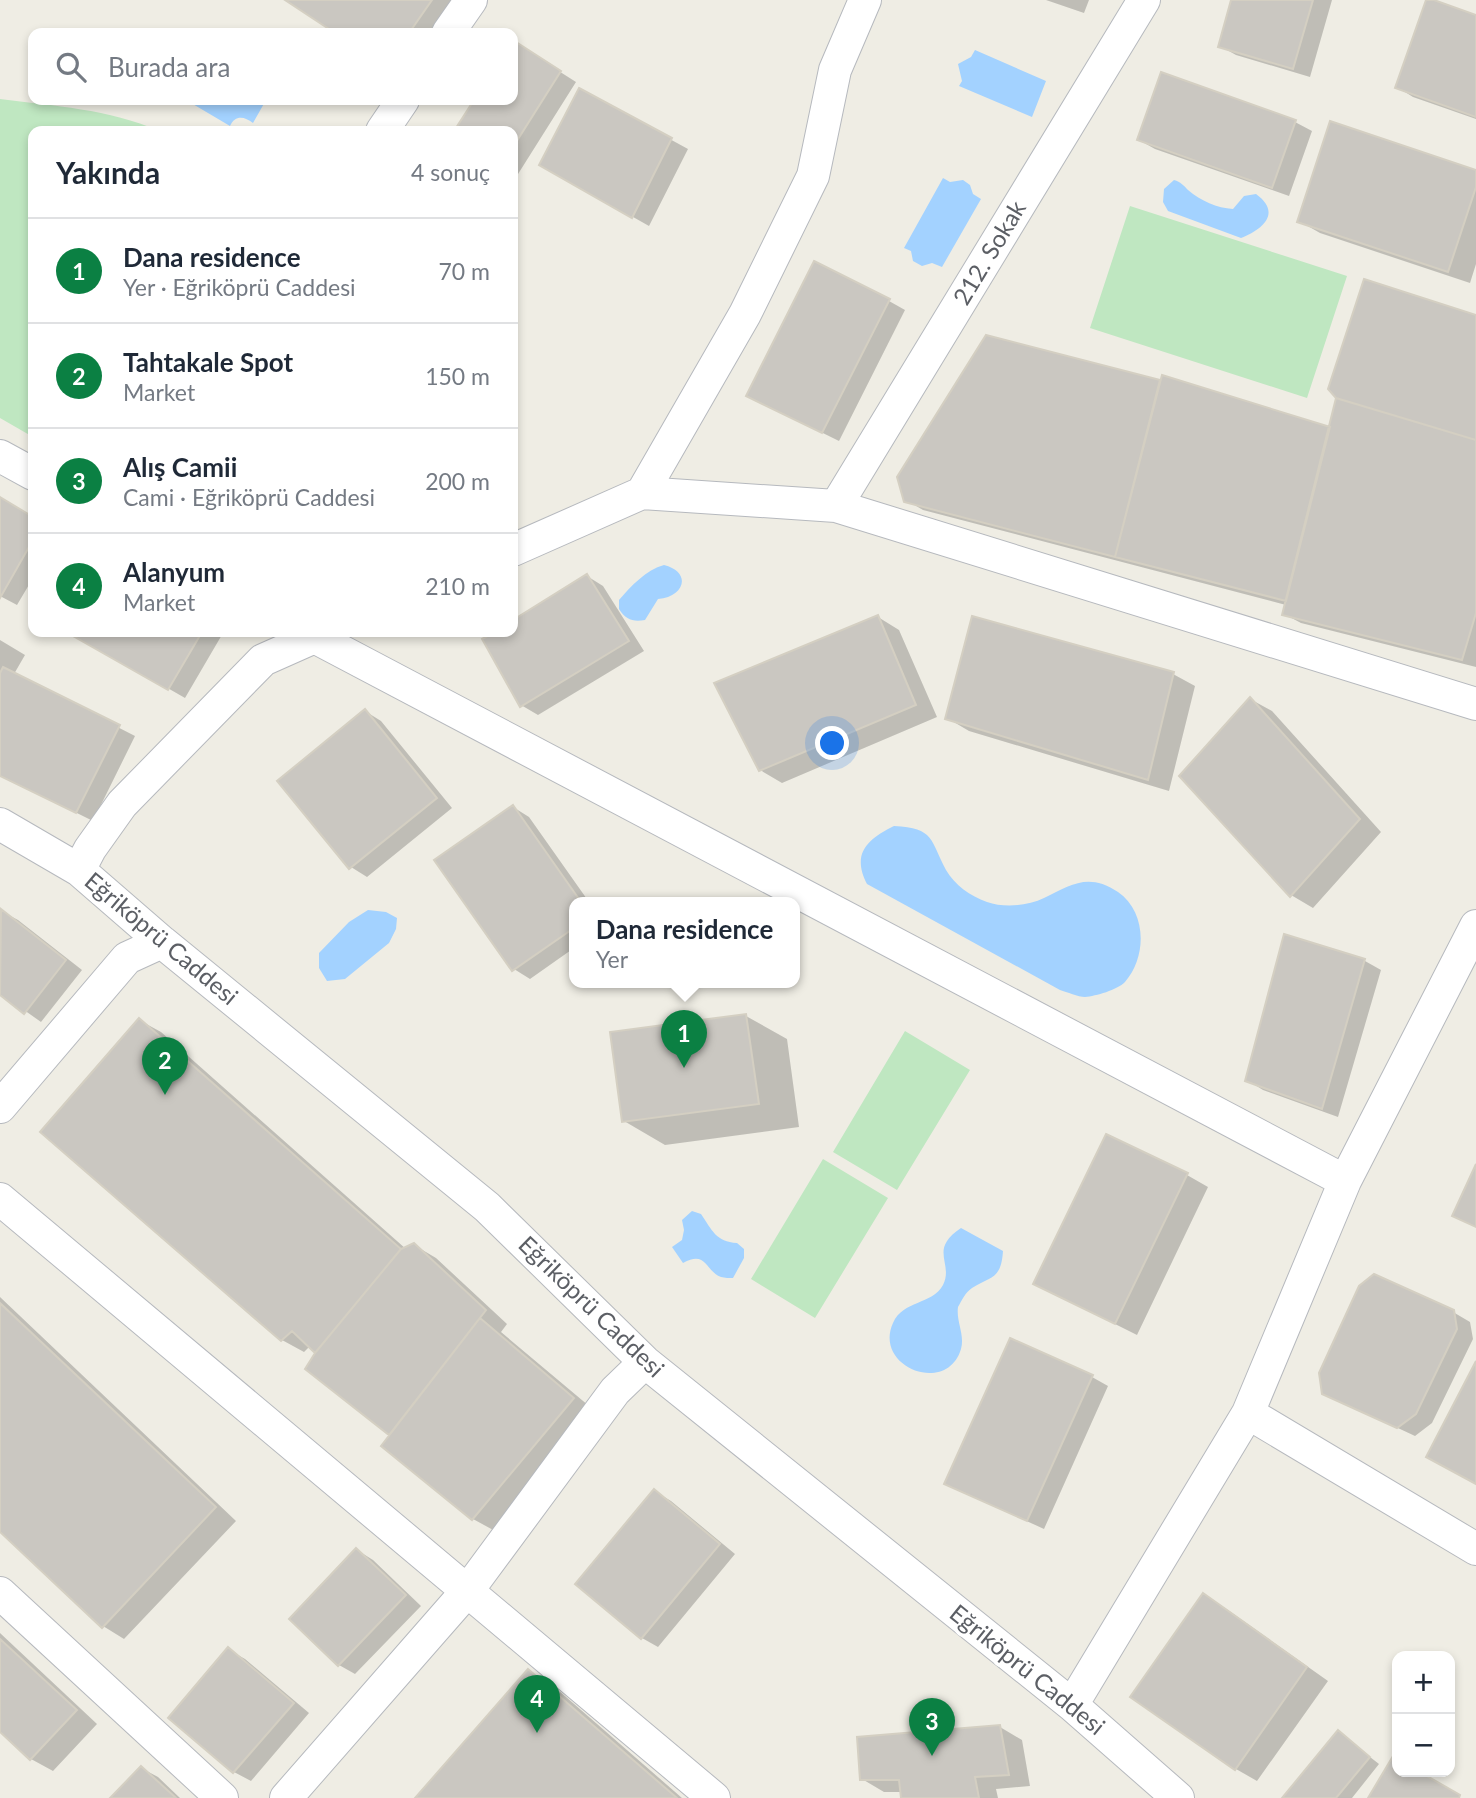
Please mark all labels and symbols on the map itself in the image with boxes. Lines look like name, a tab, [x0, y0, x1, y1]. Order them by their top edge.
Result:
street label: 212. Sokak	[946, 194, 1032, 310]
your location	[815, 726, 849, 760]
street label: Eğriköprü Caddesi	[79, 865, 244, 1010]
pin: 1	[661, 1010, 707, 1068]
pin: 2	[142, 1037, 188, 1095]
street label: Eğriköprü Caddesi	[513, 1229, 671, 1383]
street label: Eğriköprü Caddesi	[945, 1597, 1111, 1740]
pin: 4	[514, 1675, 560, 1733]
pin: 3	[909, 1698, 955, 1756]

